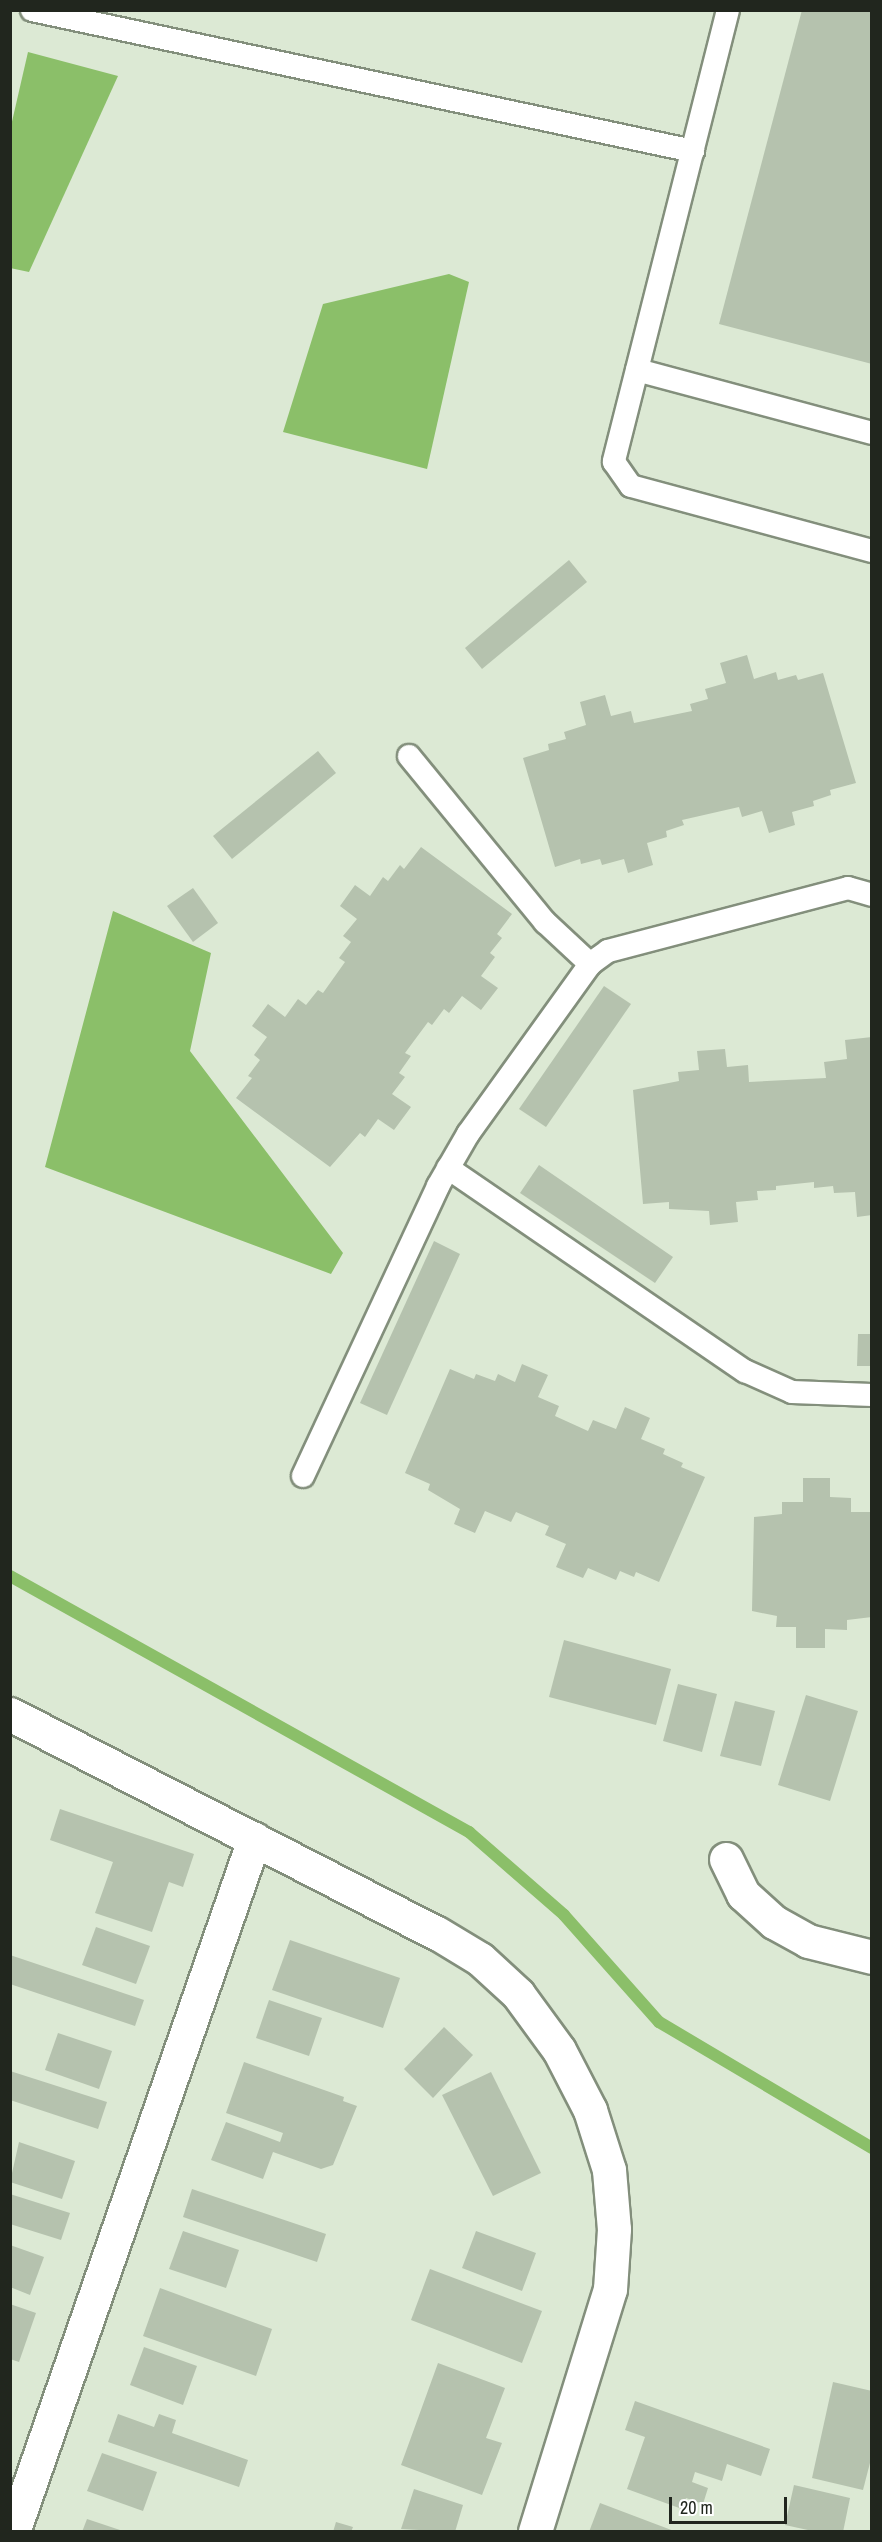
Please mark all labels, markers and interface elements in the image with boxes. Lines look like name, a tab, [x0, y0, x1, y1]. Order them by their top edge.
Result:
scale bar	[672, 2485, 790, 2523]
text: 20 m	[680, 2495, 713, 2520]

